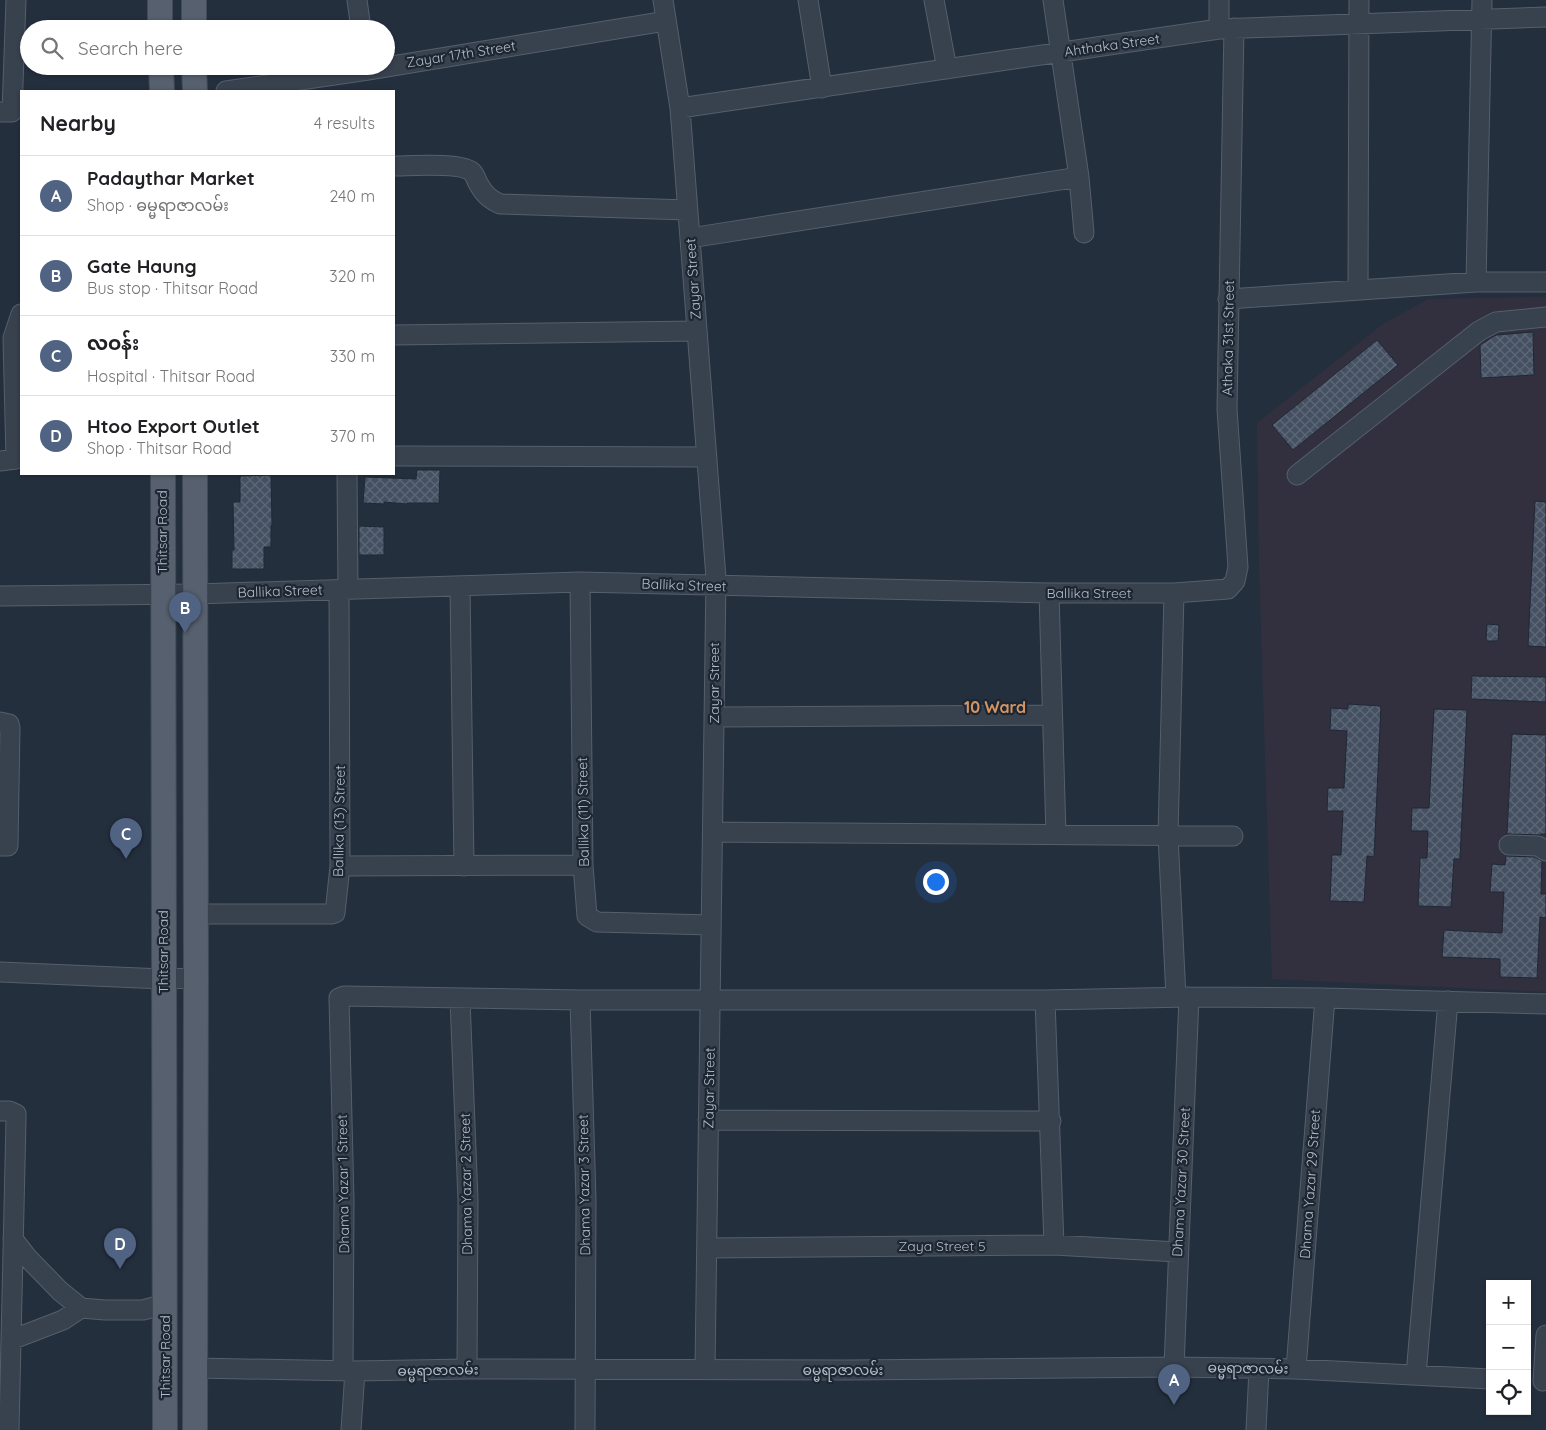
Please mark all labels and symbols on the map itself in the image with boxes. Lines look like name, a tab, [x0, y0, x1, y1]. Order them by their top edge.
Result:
street label: Ahthaka Street	[1063, 29, 1161, 61]
street label: Zayar 17th Street	[405, 36, 517, 72]
street label: Zayar Street	[681, 238, 705, 320]
street label: Athaka 31st Street	[1218, 280, 1238, 396]
street label: Thitsar Road	[153, 490, 171, 574]
street label: Ballika Street	[641, 575, 727, 595]
street label: Ballika Street	[237, 581, 323, 601]
street label: Ballika Street	[1046, 584, 1132, 602]
pin: B	[169, 592, 201, 633]
street label: Zayar Street	[705, 642, 723, 724]
district label: 10 Ward	[964, 697, 1026, 717]
street label: Ballika (11) Street	[573, 757, 593, 867]
street label: Ballika (13) Street	[329, 765, 349, 877]
pin: C	[110, 818, 142, 859]
your location	[923, 869, 949, 895]
street label: Thitsar Road	[154, 910, 172, 994]
street label: Zayar Street	[699, 1047, 719, 1129]
street label: Dhama Yazar 30 Street	[1168, 1107, 1194, 1257]
street label: Dhama Yazar 29 Street	[1296, 1109, 1324, 1259]
street label: Dhama Yazar 2 Street	[456, 1113, 476, 1255]
street label: Dhama Yazar 1 Street	[333, 1114, 353, 1254]
street label: Dhama Yazar 3 Street	[574, 1114, 594, 1256]
pin: D	[104, 1228, 136, 1269]
street label: Zaya Street 5	[898, 1237, 986, 1255]
street label: Thitsar Road	[156, 1315, 174, 1399]
street label: ဓမ္မရာဇာလမ်း	[1207, 1357, 1289, 1381]
street label: ဓမ္မရာဇာလမ်း	[397, 1359, 479, 1383]
street label: ဓမ္မရာဇာလမ်း	[803, 1360, 883, 1382]
pin: A	[1158, 1364, 1190, 1405]

